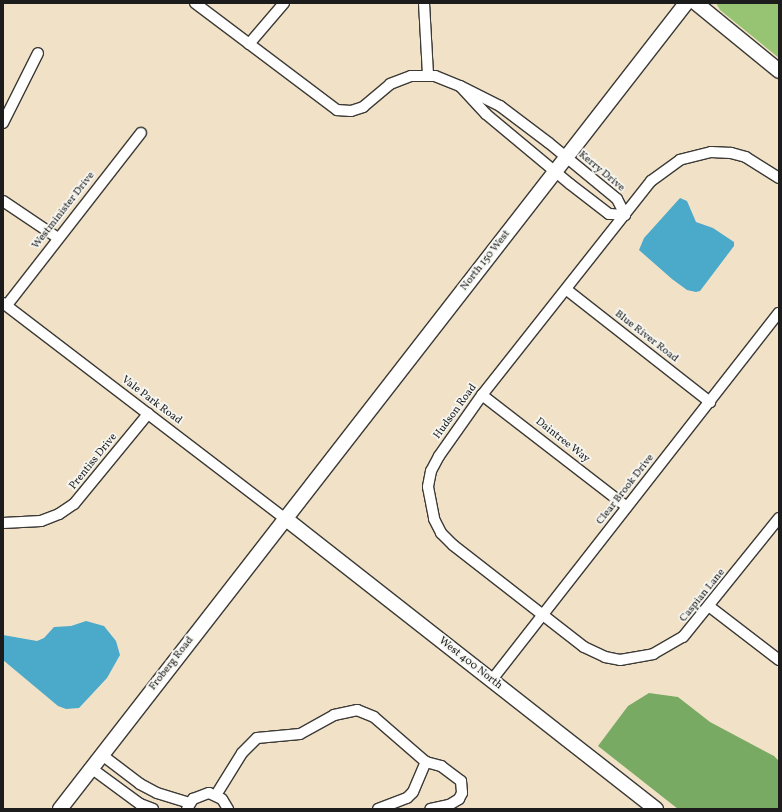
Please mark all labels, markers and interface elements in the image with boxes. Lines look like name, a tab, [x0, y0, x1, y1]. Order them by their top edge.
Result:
street label: Kerry Drive	[575, 149, 627, 195]
street label: Westminister Drive	[30, 170, 98, 252]
street label: North 150 West	[458, 228, 514, 294]
street label: Blue River Road	[612, 308, 680, 366]
street label: Vale Park Road	[118, 374, 184, 428]
street label: Hudson Road	[432, 382, 480, 442]
street label: Daintree Way	[532, 416, 592, 466]
street label: Prentiss Drive	[67, 431, 121, 493]
street label: Clear Brook Drive	[594, 452, 658, 528]
street label: Caspian Lane	[678, 567, 728, 625]
street label: Froberg Road	[147, 634, 197, 694]
street label: West 400 North	[436, 635, 504, 693]

